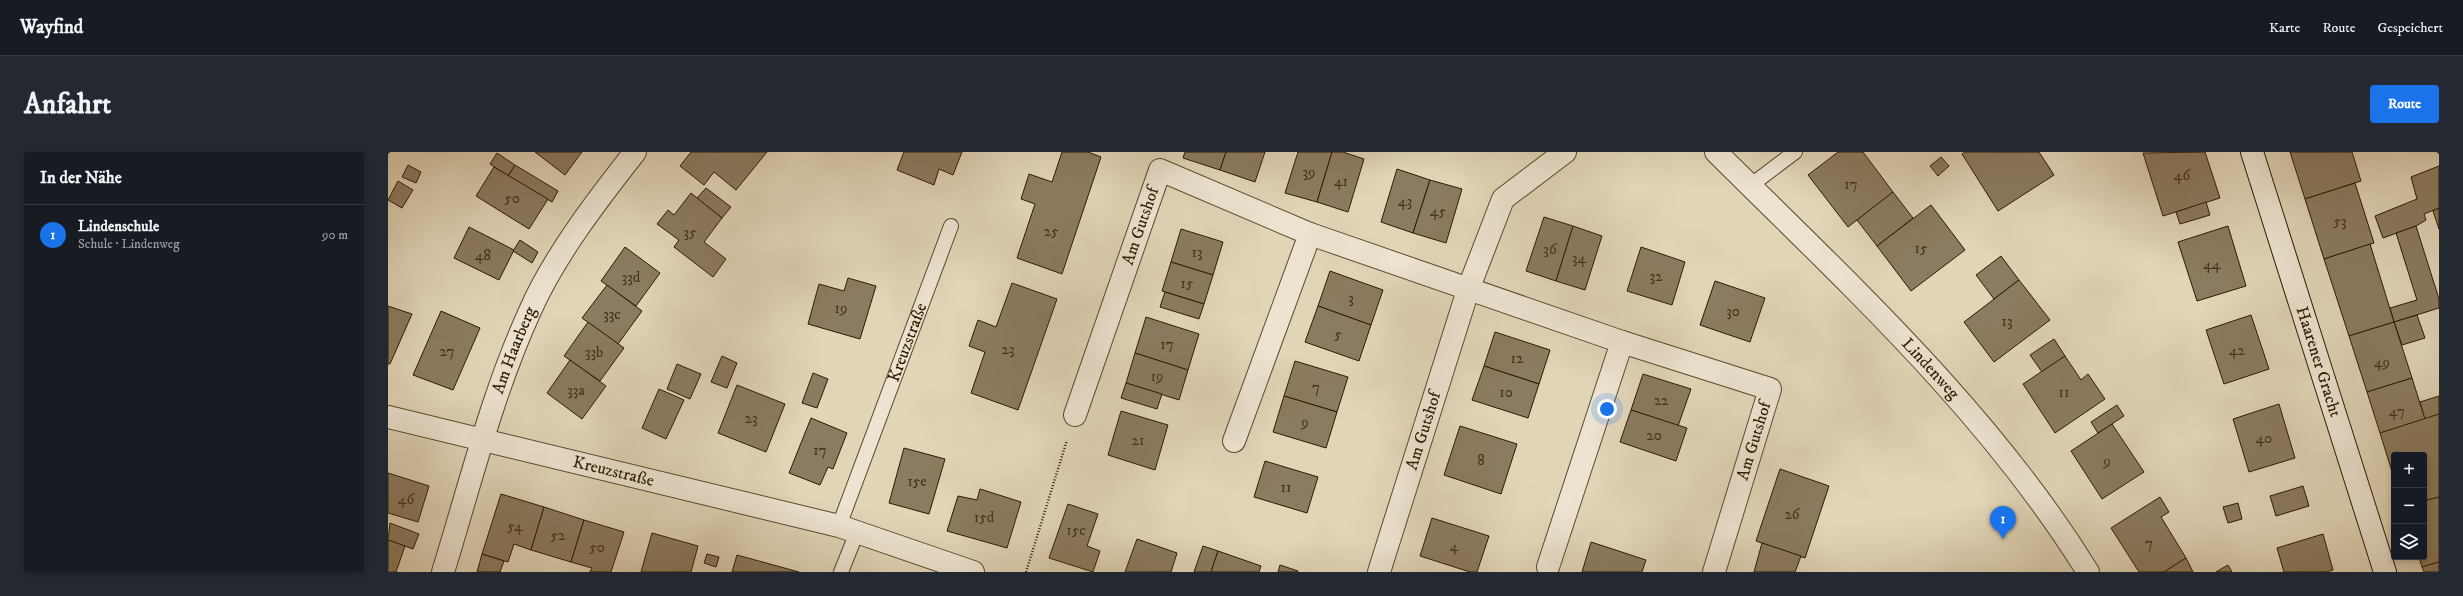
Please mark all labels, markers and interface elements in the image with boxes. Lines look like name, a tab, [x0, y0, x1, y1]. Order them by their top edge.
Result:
text: Wayfind	[20, 16, 83, 39]
text: Karte	[2269, 19, 2300, 37]
text: Route	[2322, 19, 2355, 37]
text: Gespeichert	[2377, 19, 2443, 37]
button: Route	[2370, 85, 2439, 123]
text: Anfahrt	[24, 87, 111, 122]
house number: 39	[1302, 163, 1316, 182]
house number: 46	[2174, 166, 2191, 185]
text: In der Nähe	[40, 167, 122, 189]
house number: 41	[1334, 172, 1348, 191]
house number: 17	[1844, 175, 1858, 194]
street label: Am Gutshof	[1117, 182, 1165, 268]
house number: 50	[504, 189, 520, 208]
house number: 43	[1398, 192, 1412, 211]
house number: 45	[1430, 202, 1447, 221]
house number: 53	[2333, 212, 2347, 231]
text: Lindenschule	[78, 217, 159, 236]
house number: 25	[1044, 222, 1059, 241]
house number: 35	[683, 223, 697, 242]
text: 1	[51, 227, 55, 243]
text: 90 m	[322, 227, 348, 243]
text: Schule · Lindenweg	[78, 236, 179, 252]
house number: 15	[1915, 239, 1928, 258]
house number: 36	[1543, 240, 1558, 259]
house number: 13	[1191, 243, 1203, 262]
house number: 48	[475, 246, 491, 265]
house number: 34	[1572, 249, 1586, 268]
house number: 44	[2203, 255, 2221, 274]
house number: 32	[1650, 267, 1663, 286]
house number: 33d	[622, 268, 641, 287]
house number: 15	[1181, 274, 1194, 293]
house number: 3	[1348, 289, 1354, 308]
house number: 19	[835, 299, 847, 318]
street label: Kreuzstraße	[883, 300, 932, 385]
street label: Am Haarberg	[487, 302, 542, 397]
house number: 30	[1726, 302, 1740, 321]
street label: Haarener Gracht	[2291, 304, 2346, 420]
house number: 33c	[603, 305, 621, 324]
house number: 13	[2001, 312, 2013, 331]
house number: 5	[1334, 325, 1342, 344]
street label: Lindenweg	[1897, 333, 1965, 405]
house number: 17	[1160, 335, 1174, 354]
house number: 23	[1002, 340, 1014, 359]
house number: 42	[2229, 341, 2246, 360]
house number: 27	[440, 342, 455, 361]
house number: 33b	[585, 343, 603, 362]
house number: 12	[1511, 349, 1524, 368]
house number: 49	[2374, 353, 2390, 372]
house number: 19	[1151, 367, 1163, 386]
house number: 7	[1312, 378, 1320, 397]
house number: 33a	[567, 381, 585, 400]
house number: 10	[1499, 383, 1513, 402]
house number: 11	[2058, 383, 2070, 402]
street label: Am Gutshof	[1401, 386, 1447, 473]
house number: 22	[1654, 391, 1669, 410]
street label: Am Gutshof	[1732, 397, 1777, 483]
your location	[1597, 399, 1617, 419]
house number: 47	[2389, 402, 2405, 421]
house number: 23	[745, 409, 757, 428]
house number: 9	[1300, 413, 1309, 432]
house number: 20	[1646, 426, 1662, 445]
house number: 40	[2256, 429, 2272, 448]
house number: 21	[1132, 431, 1144, 450]
house number: 17	[813, 441, 827, 460]
street label: Kreuzstraße	[571, 451, 656, 492]
house number: 8	[1477, 451, 1485, 470]
house number: 9	[2102, 452, 2111, 471]
map controls	[2391, 452, 2427, 560]
button: +	[2391, 452, 2427, 488]
house number: 15e	[907, 472, 927, 491]
house number: 11	[1280, 478, 1292, 497]
button: −	[2391, 488, 2427, 524]
house number: 46	[398, 490, 415, 509]
house number: 26	[1784, 505, 1801, 524]
pin: 1	[1990, 506, 2016, 539]
house number: 15d	[974, 508, 995, 527]
house number: 54	[507, 517, 523, 536]
house number: 15c	[1066, 521, 1086, 540]
button: layers	[2391, 524, 2427, 560]
house number: 52	[551, 526, 566, 545]
house number: 7	[2145, 534, 2153, 553]
house number: 4	[1450, 537, 1459, 556]
house number: 50	[589, 538, 605, 557]

